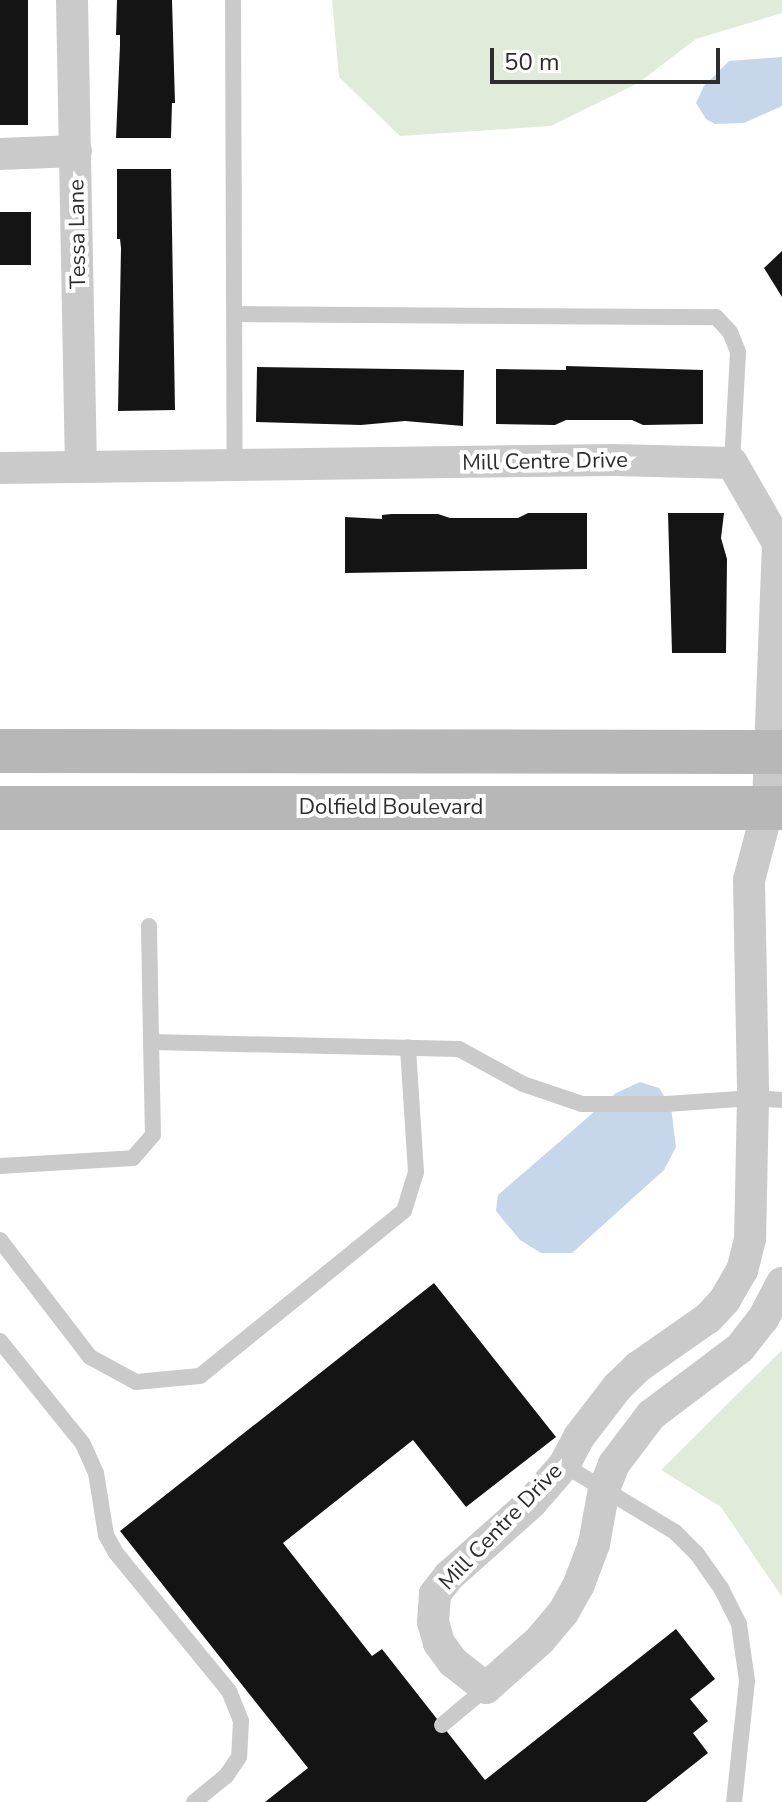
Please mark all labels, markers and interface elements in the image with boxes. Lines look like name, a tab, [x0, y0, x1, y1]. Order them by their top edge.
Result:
scale bar	[494, 32, 724, 82]
text: 50 m	[504, 46, 560, 78]
street label: Tessa Lane	[64, 179, 92, 289]
street label: Mill Centre Drive	[462, 447, 628, 477]
street label: Dolfield Boulevard	[299, 795, 483, 821]
street label: Mill Centre Drive	[434, 1458, 568, 1596]

